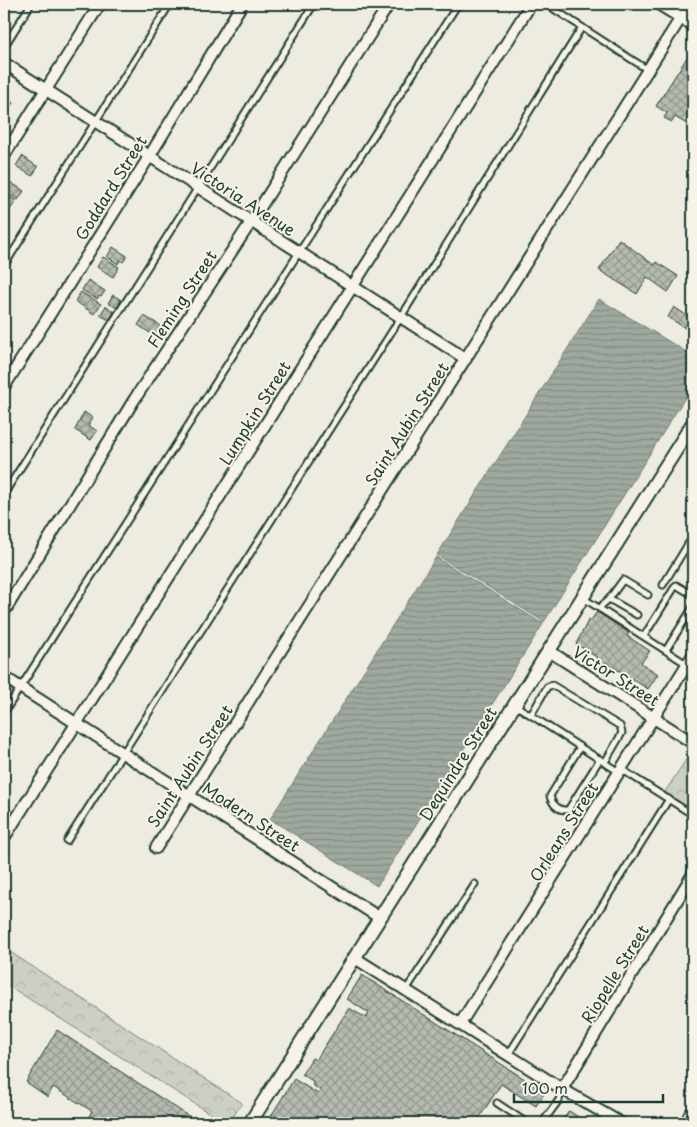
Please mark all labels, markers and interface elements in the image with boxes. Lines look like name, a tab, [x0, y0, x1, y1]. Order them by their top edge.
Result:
street label: Goddard Street	[68, 130, 152, 244]
street label: Victoria Avenue	[187, 155, 301, 241]
street label: Fleming Street	[141, 245, 222, 352]
street label: Lumpkin Street	[213, 355, 296, 469]
street label: Saint Aubin Street	[358, 357, 454, 490]
street label: Victor Street	[569, 639, 664, 711]
street label: Saint Aubin Street	[141, 699, 238, 831]
street label: Dequindre Street	[412, 701, 502, 825]
street label: Modern Street	[198, 776, 305, 857]
street label: Orleans Street	[523, 777, 604, 886]
street label: Riopelle Street	[574, 919, 654, 1027]
scale bar	[514, 1072, 663, 1104]
text: 100 m	[522, 1076, 568, 1099]

